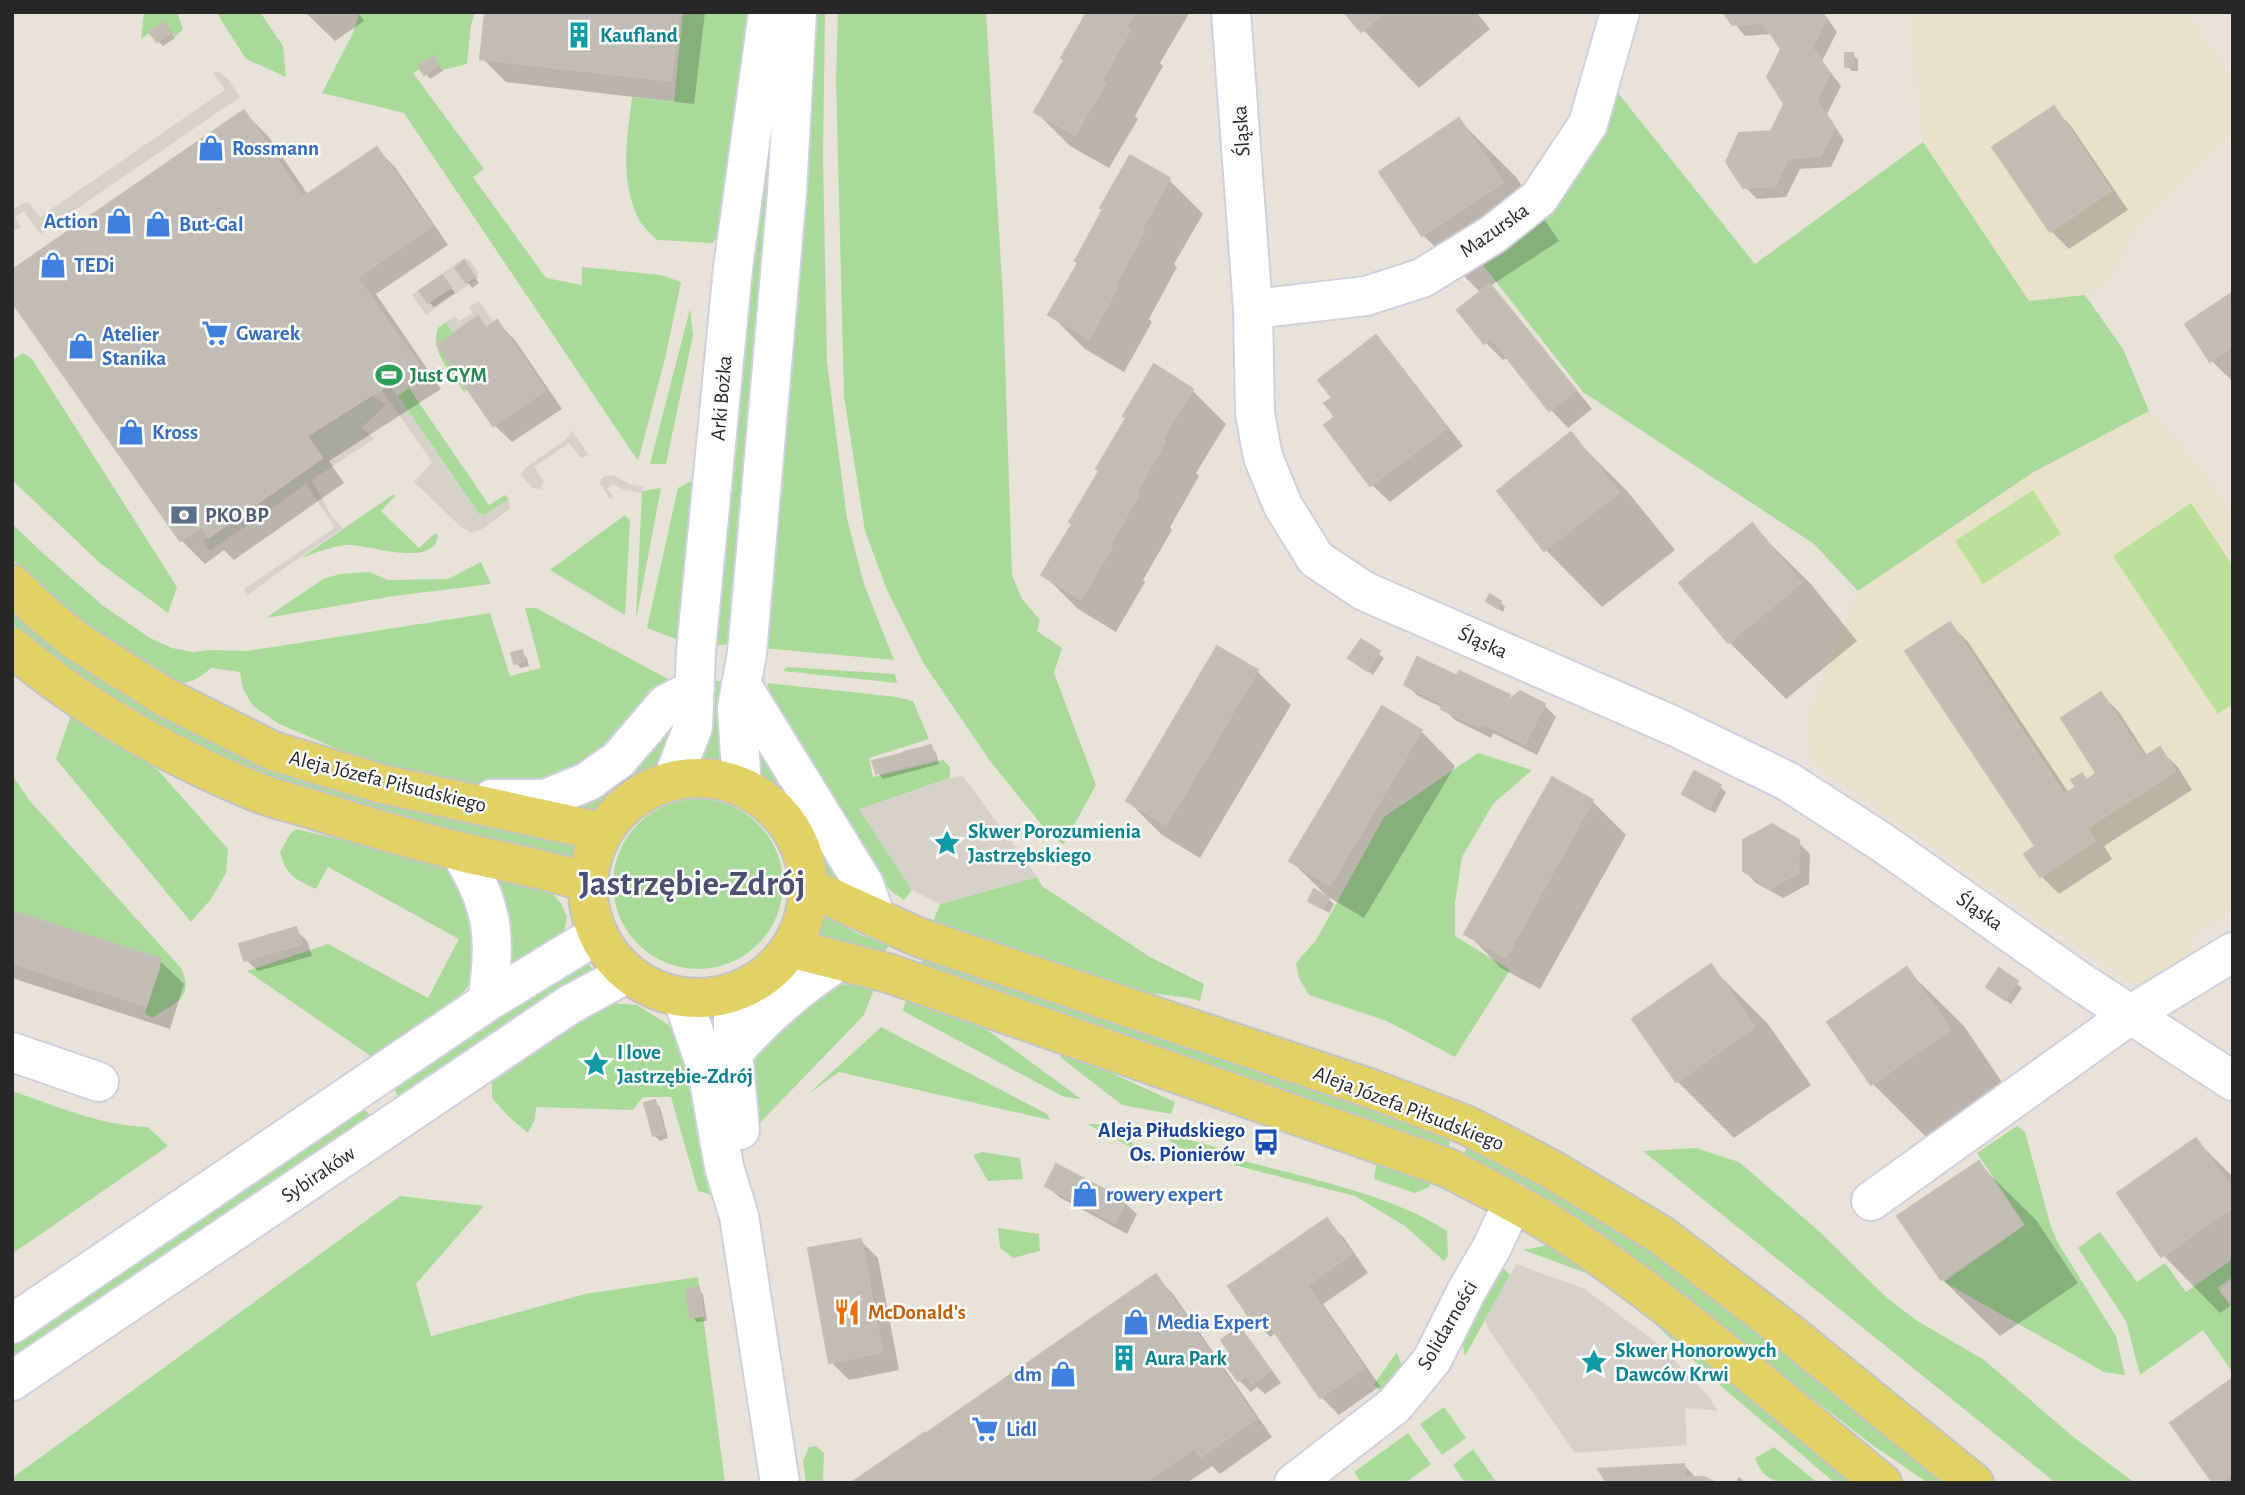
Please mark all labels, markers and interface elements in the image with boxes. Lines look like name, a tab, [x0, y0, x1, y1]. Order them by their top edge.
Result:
building icon: Kaufland	[564, 20, 594, 50]
place label: Kaufland	[600, 25, 678, 46]
street label: Śląska	[1226, 104, 1254, 157]
shop icon: Rossmann	[196, 133, 226, 163]
place label: Rossmann	[232, 138, 319, 159]
street label: Mazurska	[1456, 199, 1533, 262]
shop icon: Action	[104, 206, 134, 236]
shop icon: But-Gal	[143, 209, 173, 239]
place label: Action	[44, 211, 98, 232]
place label: But-Gal	[179, 214, 243, 235]
shop icon: TEDi	[38, 250, 68, 280]
place label: TEDi	[74, 255, 114, 276]
supermarket icon: Gwarek	[200, 318, 230, 348]
place label: Gwarek	[236, 323, 301, 344]
place label: Atelier Stanika	[102, 324, 166, 369]
shop icon: Atelier Stanika	[66, 331, 96, 361]
street label: Arki Bożka	[707, 354, 736, 442]
sports icon: Just GYM	[374, 360, 404, 390]
place label: Just GYM	[410, 365, 487, 386]
shop icon: Kross	[116, 417, 146, 447]
place label: Kross	[152, 422, 198, 443]
bank icon: PKO BP	[169, 500, 199, 530]
place label: PKO BP	[205, 505, 269, 526]
street label: Śląska	[1455, 620, 1512, 663]
street label: Aleja Józefa Piłsudskiego	[287, 747, 489, 816]
place label: Skwer Porozumienia Jastrzębskiego	[968, 821, 1141, 866]
place icon: Skwer Porozumienia Jastrzębskiego	[932, 828, 962, 858]
district label: Jastrzębie-Zdrój	[579, 867, 805, 902]
street label: Śląska	[1953, 886, 2009, 935]
place label: I love Jastrzębie-Zdrój	[617, 1042, 753, 1087]
place icon: I love Jastrzębie-Zdrój	[581, 1049, 611, 1079]
street label: Aleja Józefa Piłsudskiego	[1311, 1062, 1507, 1155]
place label: Aleja Piłudskiego Os. Pionierów	[1098, 1120, 1245, 1165]
bus stop icon: Aleja Piłudskiego Os. Pionierów	[1251, 1127, 1281, 1157]
street label: Sybiraków	[278, 1142, 359, 1207]
shop icon: rowery expert	[1070, 1179, 1100, 1209]
place label: rowery expert	[1106, 1184, 1223, 1205]
street label: Solidarności	[1414, 1277, 1481, 1374]
restaurant icon: McDonald's	[832, 1297, 862, 1327]
place label: McDonald's	[868, 1302, 966, 1323]
shop icon: Media Expert	[1121, 1307, 1151, 1337]
place label: Media Expert	[1157, 1312, 1269, 1333]
place label: Skwer Honorowych Dawców Krwi	[1615, 1340, 1777, 1385]
building icon: Aura Park	[1109, 1343, 1139, 1373]
place icon: Skwer Honorowych Dawców Krwi	[1579, 1347, 1609, 1377]
place label: Aura Park	[1145, 1348, 1228, 1369]
shop icon: dm	[1048, 1359, 1078, 1389]
place label: dm	[1014, 1364, 1042, 1385]
supermarket icon: Lidl	[970, 1414, 1000, 1444]
place label: Lidl	[1006, 1419, 1037, 1440]

